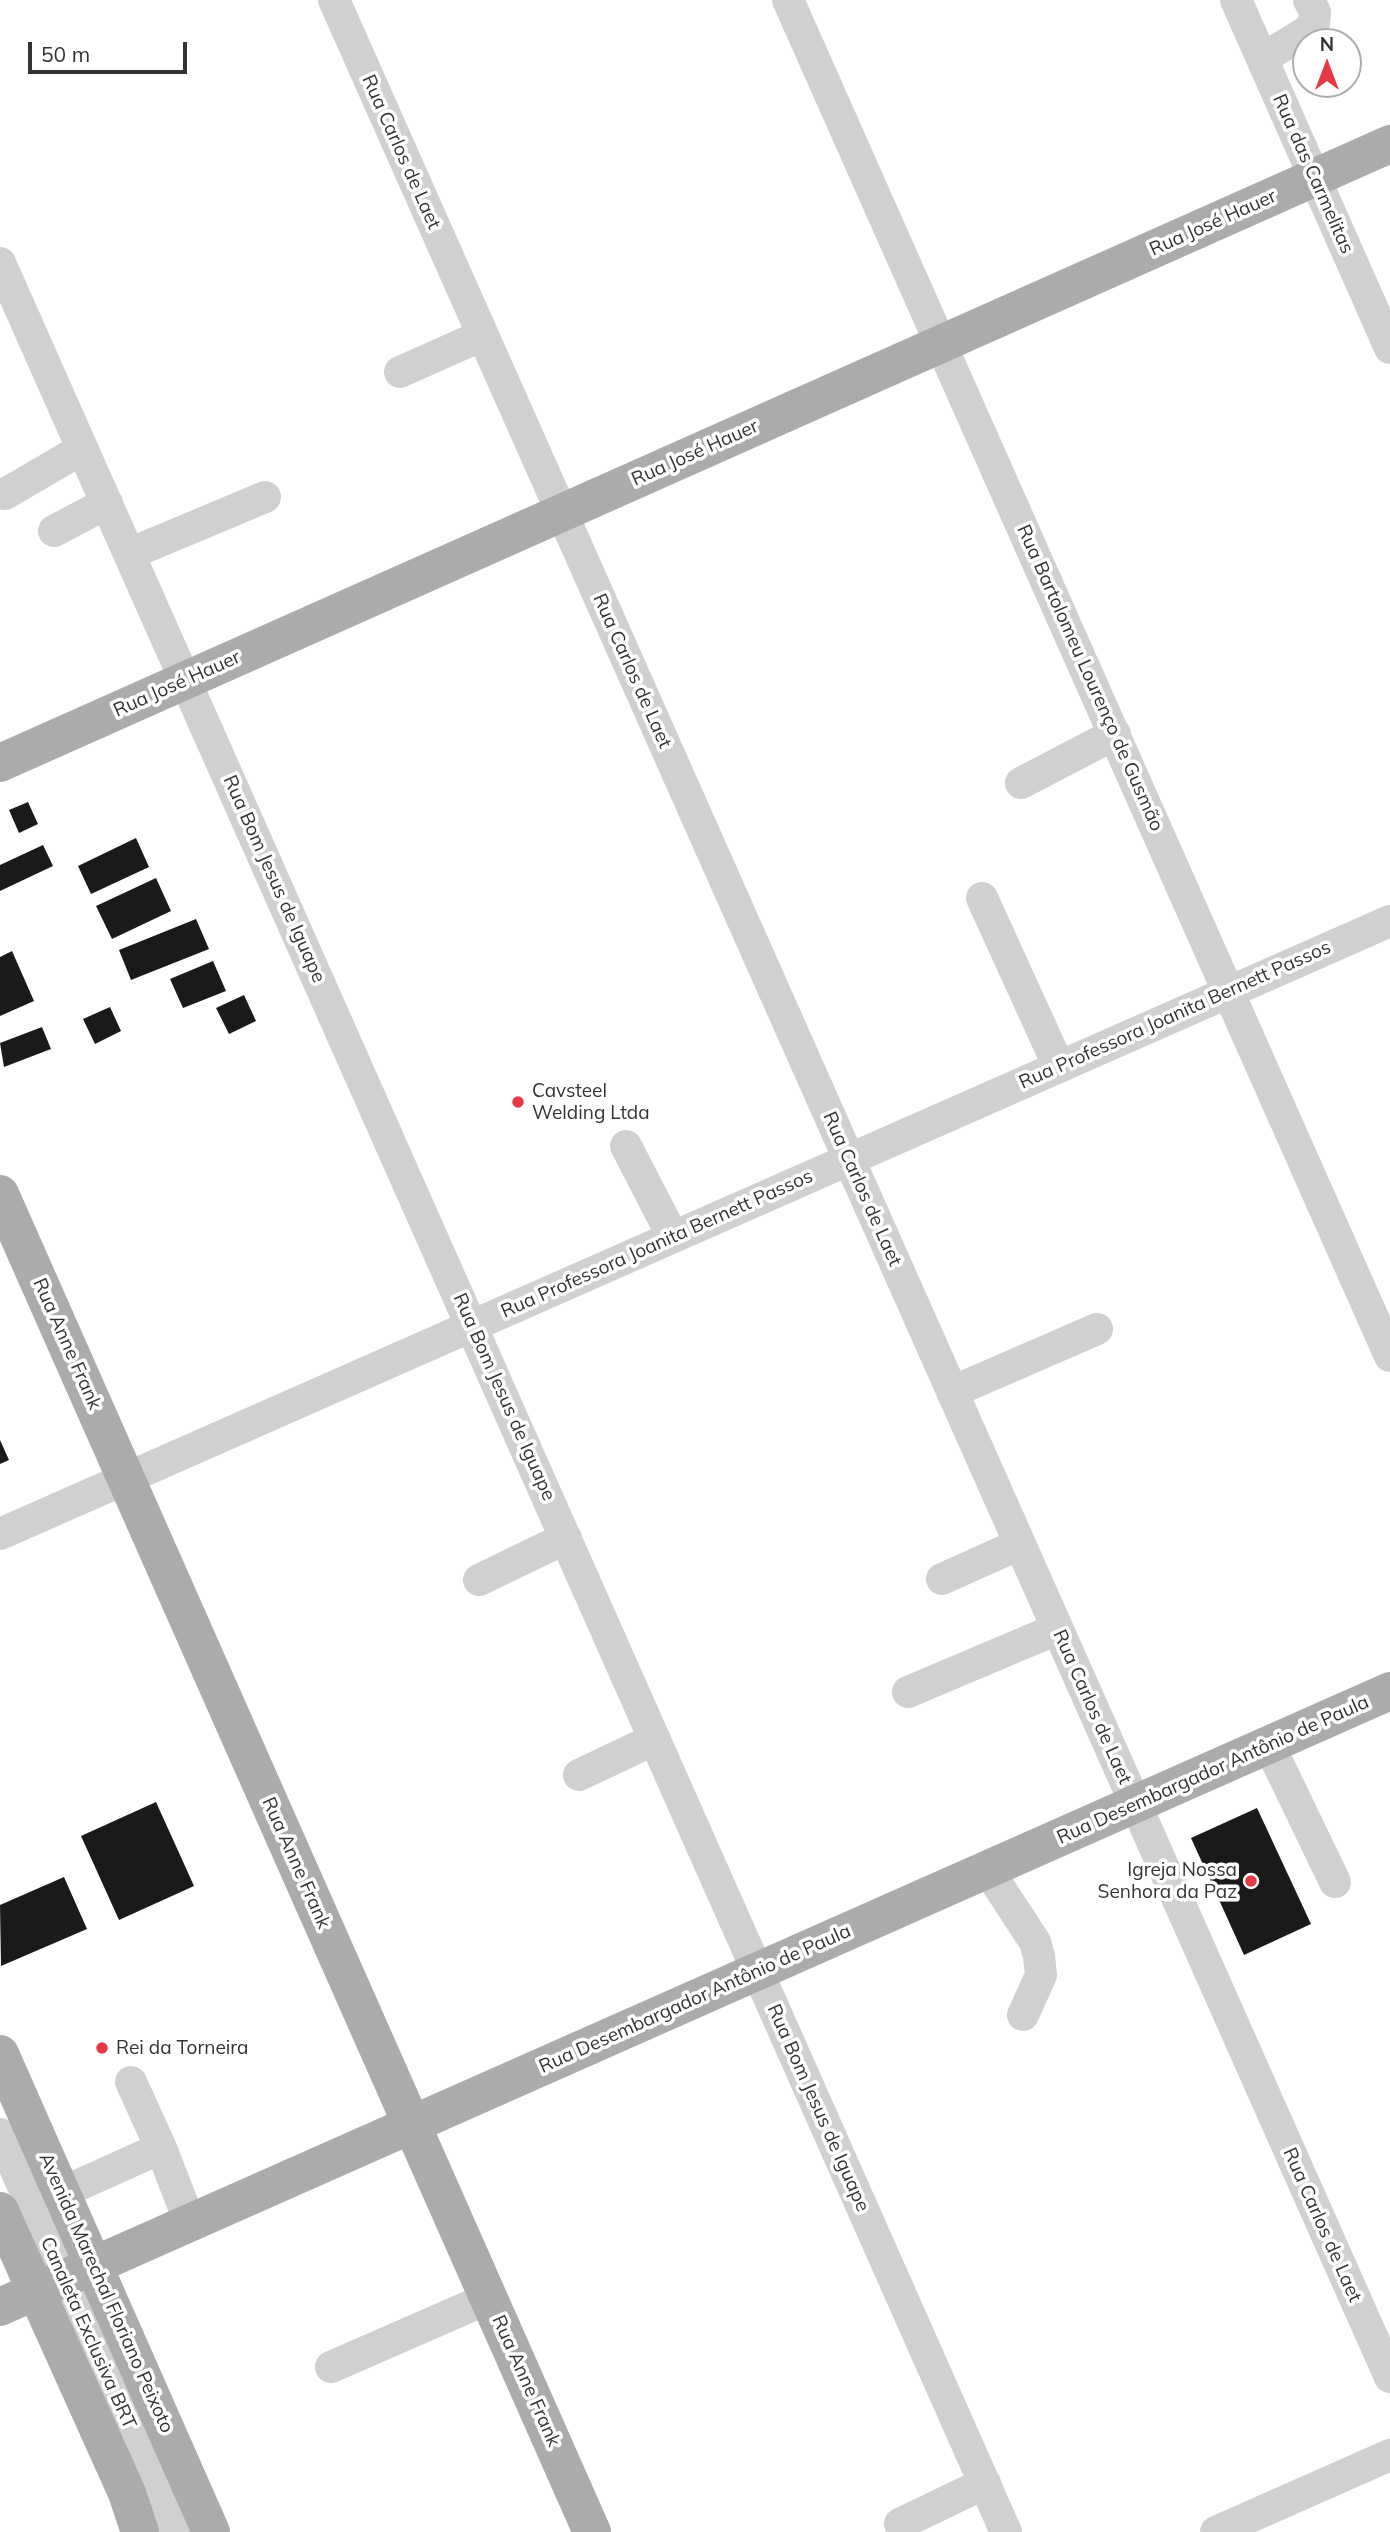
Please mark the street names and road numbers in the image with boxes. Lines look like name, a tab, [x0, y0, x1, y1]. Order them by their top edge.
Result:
street label: Rua Carlos de Laet	[357, 71, 445, 233]
street label: Rua das Carmelitas	[1268, 91, 1358, 257]
street label: Rua José Hauer	[1146, 185, 1280, 261]
street label: Rua José Hauer	[628, 415, 762, 491]
street label: Rua Bartolomeu Lourenço de Gusmão	[1012, 521, 1168, 835]
street label: Rua Carlos de Laet	[588, 590, 676, 752]
street label: Rua José Hauer	[110, 646, 244, 722]
street label: Rua Bom Jesus de Iguape	[218, 772, 330, 986]
street label: Rua Professora Joanita Bernett Passos	[1016, 936, 1334, 1094]
street label: Rua Carlos de Laet	[818, 1108, 906, 1270]
street label: Rua Professora Joanita Bernett Passos	[498, 1165, 816, 1323]
street label: Rua Anne Frank	[28, 1275, 106, 1413]
street label: Rua Bom Jesus de Iguape	[448, 1290, 560, 1504]
street label: Rua Carlos de Laet	[1048, 1626, 1136, 1788]
street label: Rua Desembargador Antônio de Paula	[1054, 1691, 1372, 1849]
street label: Rua Anne Frank	[257, 1794, 335, 1932]
street label: Rua Desembargador Antônio de Paula	[536, 1920, 854, 2078]
street label: Rua Bom Jesus de Iguape	[762, 2001, 874, 2215]
street label: Rua Carlos de Laet	[1278, 2144, 1366, 2306]
street label: Avenida Marechal Floriano Peixoto	[34, 2149, 178, 2437]
street label: Canaleta Exclusiva BRT	[35, 2233, 141, 2433]
street label: Rua Anne Frank	[487, 2312, 565, 2450]

